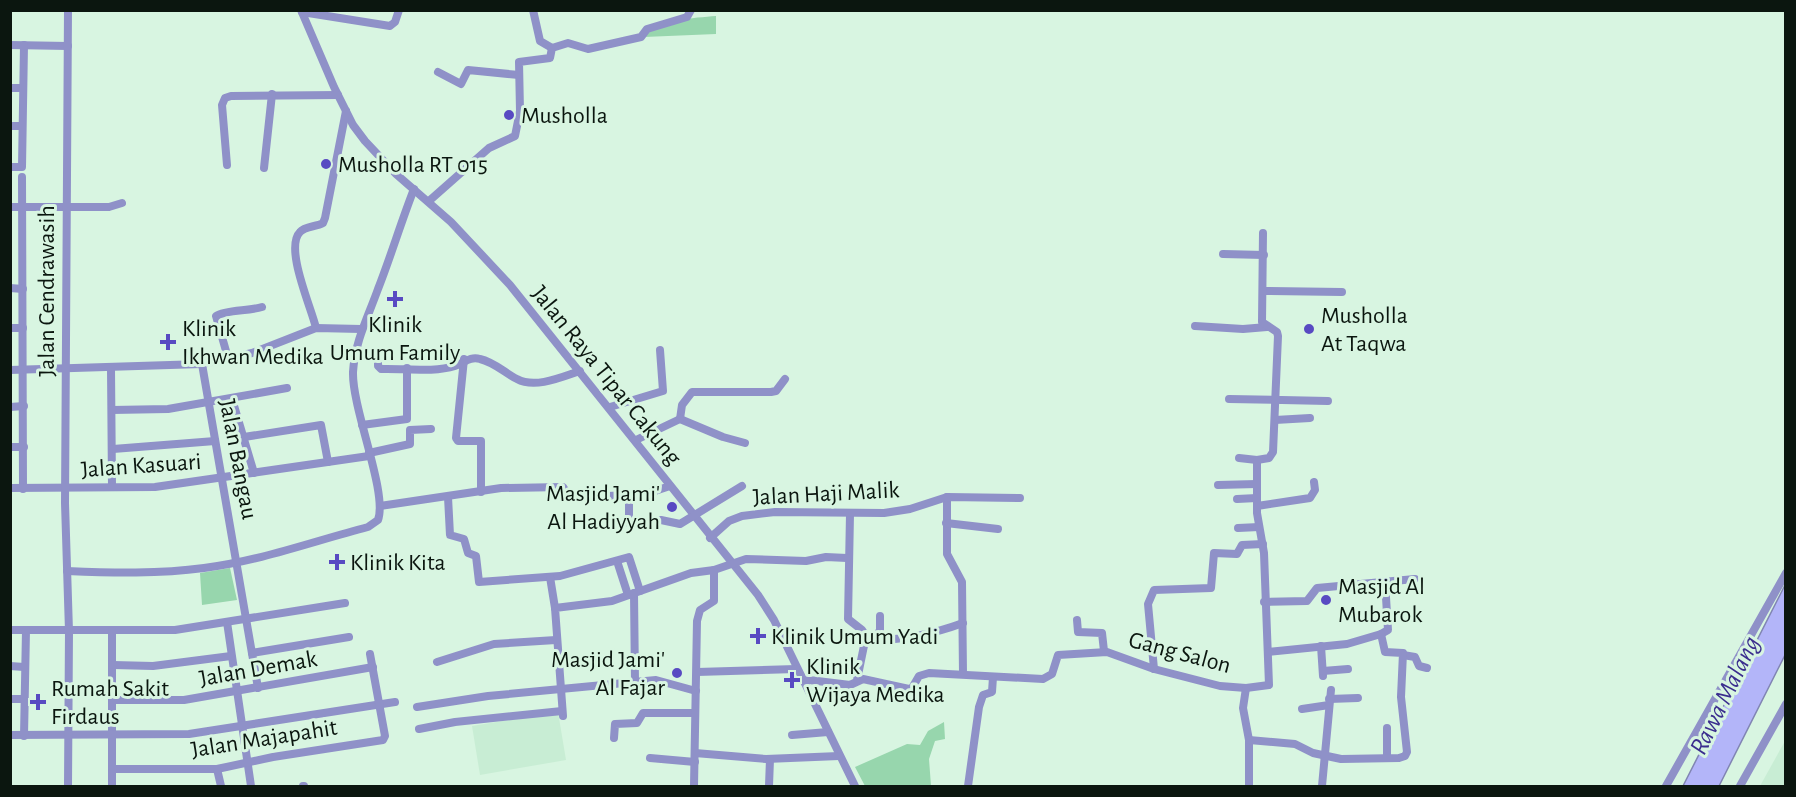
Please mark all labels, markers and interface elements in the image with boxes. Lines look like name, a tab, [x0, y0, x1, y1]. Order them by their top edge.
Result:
place label: Musholla	[521, 104, 608, 128]
marker: Musholla	[502, 108, 516, 122]
place label: Musholla RT 015	[338, 153, 488, 177]
marker: Musholla RT 015	[319, 157, 333, 171]
street label: Jalan Cendrawasih	[35, 205, 59, 377]
street label: Jalan Raya Tipar Cakung	[527, 282, 686, 470]
marker: Klinik Umum Family	[386, 290, 404, 308]
place label: Musholla At Taqwa	[1321, 304, 1408, 356]
place label: Klinik Umum Family	[330, 313, 460, 365]
place label: Klinik Ikhwan Medika	[182, 317, 324, 369]
marker: Musholla At Taqwa	[1302, 322, 1316, 336]
marker: Klinik Ikhwan Medika	[159, 333, 177, 351]
street label: Jalan Bangau	[215, 397, 261, 521]
street label: Jalan Kasuari	[80, 450, 202, 482]
street label: Jalan Haji Malik	[752, 478, 900, 510]
place label: Masjid Jami' Al Hadiyyah	[546, 482, 660, 534]
marker: Masjid Jami' Al Hadiyyah	[665, 500, 679, 514]
place label: Klinik Kita	[350, 551, 446, 575]
marker: Klinik Kita	[328, 553, 346, 571]
place label: Masjid Al Mubarok	[1338, 575, 1425, 627]
marker: Masjid Al Mubarok	[1319, 593, 1333, 607]
place label: Klinik Umum Yadi	[771, 625, 938, 649]
marker: Klinik Umum Yadi	[749, 627, 767, 645]
street label: Gang Salon	[1126, 628, 1233, 678]
water label: Rawa Malang	[1685, 632, 1765, 759]
street label: Jalan Demak	[198, 647, 319, 691]
place label: Masjid Jami' Al Fajar	[551, 648, 665, 700]
place label: Klinik Wijaya Medika	[806, 655, 945, 707]
marker: Masjid Jami' Al Fajar	[670, 666, 684, 680]
marker: Klinik Wijaya Medika	[783, 671, 801, 689]
place label: Rumah Sakit Firdaus	[51, 677, 169, 729]
marker: Rumah Sakit Firdaus	[29, 693, 47, 711]
street label: Jalan Majapahit	[189, 716, 339, 762]

